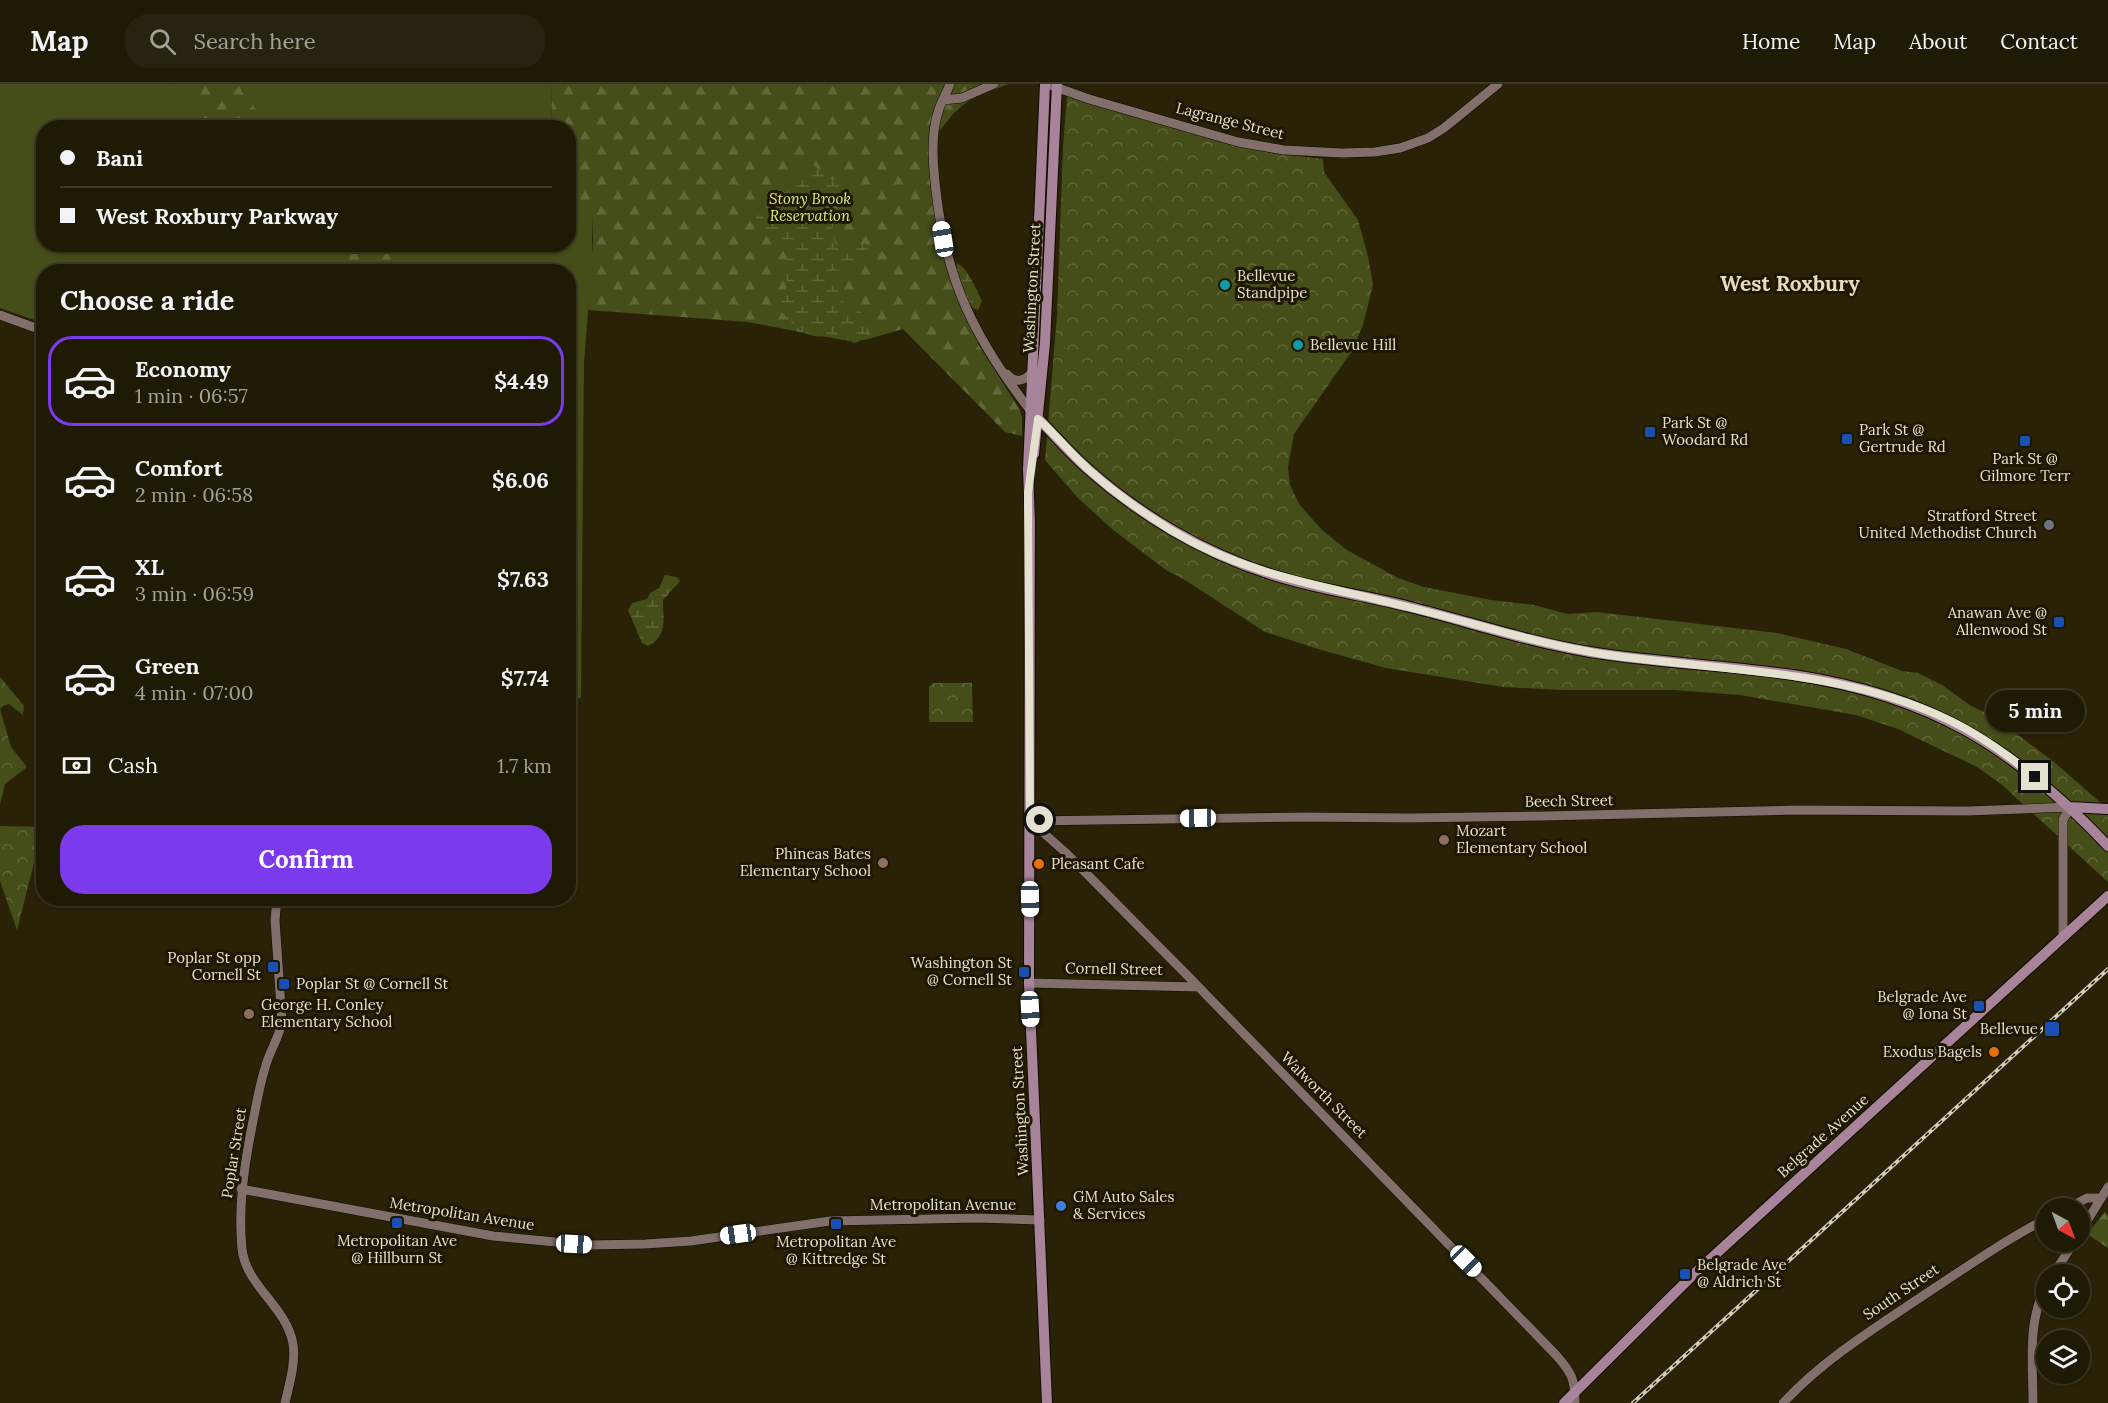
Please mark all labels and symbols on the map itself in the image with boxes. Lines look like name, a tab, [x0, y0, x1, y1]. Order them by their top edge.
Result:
street label: Lagrange Street	[1174, 98, 1287, 143]
park label: Stony Brook Reservation	[769, 189, 851, 225]
car	[931, 220, 955, 258]
street label: Washington Street	[1019, 222, 1044, 353]
place label: Bellevue Standpipe	[1237, 266, 1307, 302]
district label: West Roxbury	[1720, 270, 1860, 297]
marker: Bellevue Standpipe	[1218, 278, 1232, 292]
place label: Bellevue Hill	[1310, 335, 1396, 354]
marker: Bellevue Hill	[1291, 338, 1305, 352]
place label: Park St @ Woodard Rd	[1662, 413, 1748, 449]
place label: Park St @ Gertrude Rd	[1859, 420, 1946, 456]
marker: Park St @ Woodard Rd	[1643, 425, 1657, 439]
marker: Park St @ Gertrude Rd	[1840, 432, 1854, 446]
marker: Park St @ Gilmore Terr	[2018, 434, 2032, 448]
place label: Park St @ Gilmore Terr	[1980, 449, 2071, 485]
place label: Stratford Street United Methodist Church	[1858, 506, 2037, 542]
marker: Stratford Street United Methodist Church	[2042, 518, 2056, 532]
place label: Anawan Ave @ Allenwood St	[1947, 603, 2047, 639]
marker: Anawan Ave @ Allenwood St	[2052, 615, 2066, 629]
callout: 5 min	[1986, 690, 2084, 732]
route end	[2021, 763, 2048, 790]
street label: Beech Street	[1524, 790, 1614, 811]
route start	[1026, 806, 1053, 833]
car	[1180, 809, 1216, 827]
place label: Mozart Elementary School	[1456, 821, 1587, 857]
marker: Mozart Elementary School	[1437, 833, 1451, 847]
place label: Phineas Bates Elementary School	[740, 844, 871, 880]
place label: Pleasant Cafe	[1051, 854, 1145, 873]
marker: Phineas Bates Elementary School	[876, 856, 890, 870]
marker: Pleasant Cafe	[1032, 857, 1046, 871]
car	[1021, 881, 1039, 917]
place label: Poplar St opp Cornell St	[167, 948, 261, 984]
place label: Washington St @ Cornell St	[910, 953, 1012, 989]
street label: Cornell Street	[1065, 958, 1163, 979]
marker: Poplar St opp Cornell St	[266, 960, 280, 974]
marker: Washington St @ Cornell St	[1017, 965, 1031, 979]
place label: Poplar St @ Cornell St	[296, 974, 449, 993]
marker: Poplar St @ Cornell St	[277, 977, 291, 991]
place label: Belgrade Ave @ Iona St	[1877, 987, 1967, 1023]
car	[1020, 991, 1040, 1027]
place label: George H. Conley Elementary School	[261, 995, 392, 1031]
marker: Belgrade Ave @ Iona St	[1972, 999, 1986, 1013]
marker: George H. Conley Elementary School	[242, 1007, 256, 1021]
place label: Bellevue	[1980, 1019, 2038, 1038]
marker: Bellevue	[2043, 1020, 2061, 1038]
place label: Exodus Bagels	[1883, 1042, 1982, 1061]
marker: Exodus Bagels	[1987, 1045, 2001, 1059]
street label: Washington Street	[1007, 1046, 1032, 1176]
street label: Walworth Street	[1277, 1047, 1372, 1142]
street label: Belgrade Avenue	[1773, 1090, 1872, 1181]
street label: Poplar Street	[217, 1106, 250, 1200]
place label: GM Auto Sales & Services	[1073, 1187, 1174, 1223]
street label: Metropolitan Avenue	[388, 1193, 536, 1234]
street label: Metropolitan Avenue	[870, 1195, 1016, 1214]
north arrow	[2036, 1198, 2090, 1252]
marker: GM Auto Sales & Services	[1054, 1199, 1068, 1213]
marker: Metropolitan Ave @ Hillburn St	[390, 1216, 404, 1230]
marker: Metropolitan Ave @ Kittredge St	[829, 1217, 843, 1231]
car	[719, 1223, 757, 1245]
place label: Metropolitan Ave @ Hillburn St	[337, 1231, 457, 1267]
place label: Metropolitan Ave @ Kittredge St	[776, 1232, 896, 1268]
car	[556, 1234, 592, 1254]
car	[1447, 1242, 1485, 1280]
place label: Belgrade Ave @ Aldrich St	[1697, 1255, 1787, 1291]
street label: South Street	[1859, 1259, 1942, 1324]
marker: Belgrade Ave @ Aldrich St	[1678, 1267, 1692, 1281]

